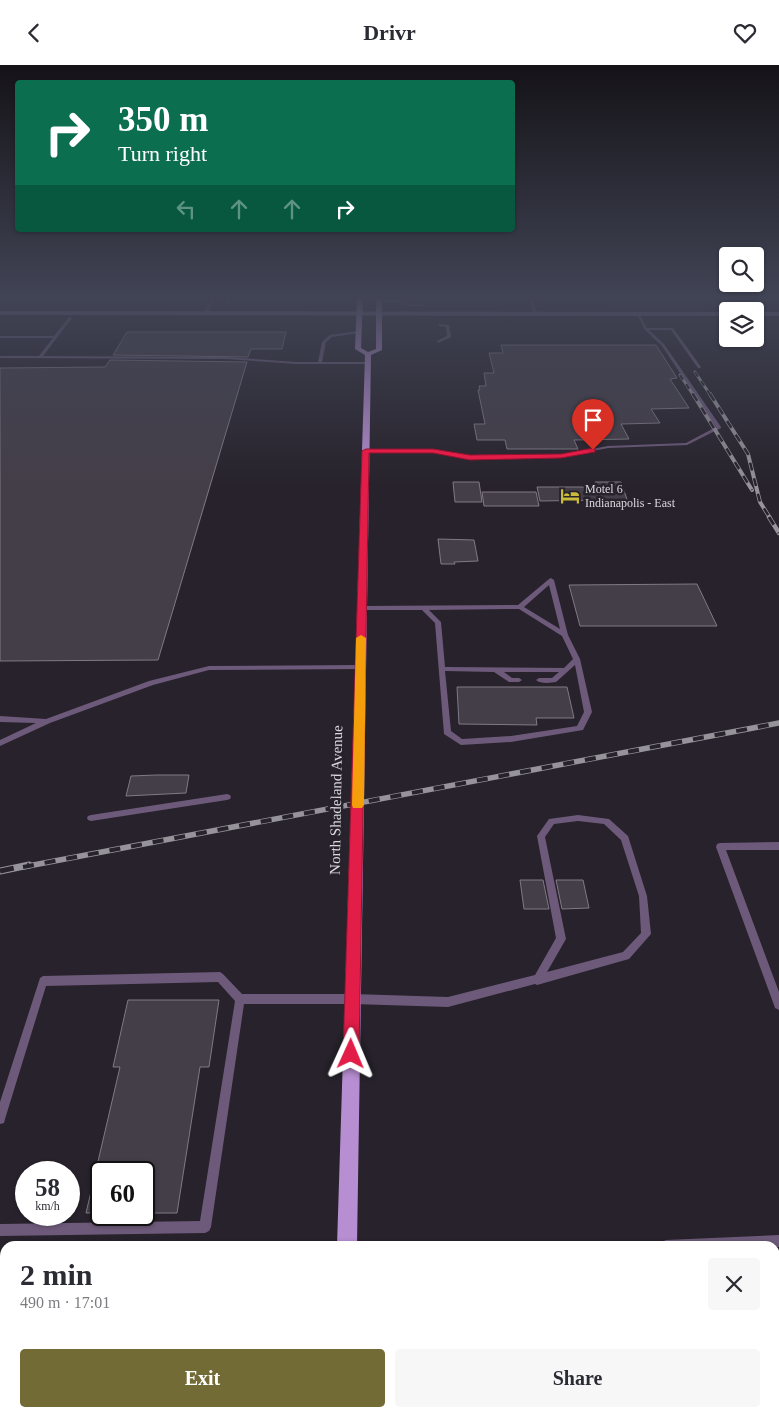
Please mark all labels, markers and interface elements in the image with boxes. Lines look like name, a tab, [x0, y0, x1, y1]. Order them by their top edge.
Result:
icon: back	[20, 19, 48, 47]
icon: heart	[731, 19, 759, 47]
text: Drivr	[363, 20, 416, 45]
icon: right	[35, 100, 100, 165]
text: 350 m	[118, 100, 208, 139]
text: Turn right	[118, 141, 207, 166]
icon: left	[172, 195, 200, 223]
icon: ahead	[225, 195, 253, 223]
icon: ahead	[278, 195, 306, 223]
icon: right	[331, 195, 359, 223]
map controls	[719, 247, 764, 347]
button: search	[719, 247, 764, 292]
button: layers	[719, 302, 764, 347]
pin	[572, 399, 614, 450]
icon: arrive	[579, 406, 607, 434]
place label: Motel 6 Indianapolis - East	[585, 482, 676, 510]
hotel icon: Motel 6 Indianapolis - East	[559, 485, 581, 507]
street label: North Shadeland Avenue	[327, 725, 345, 875]
position arrow	[324, 1027, 376, 1079]
speed limit sign: 60	[90, 1161, 155, 1226]
text: 58	[35, 1174, 60, 1201]
text: km/h	[35, 1199, 60, 1213]
text: 2 min	[20, 1258, 93, 1291]
button: close	[708, 1258, 760, 1310]
text: 490 m · 17:01	[20, 1294, 110, 1311]
button: Exit	[20, 1349, 385, 1407]
button: Share	[395, 1349, 760, 1407]

